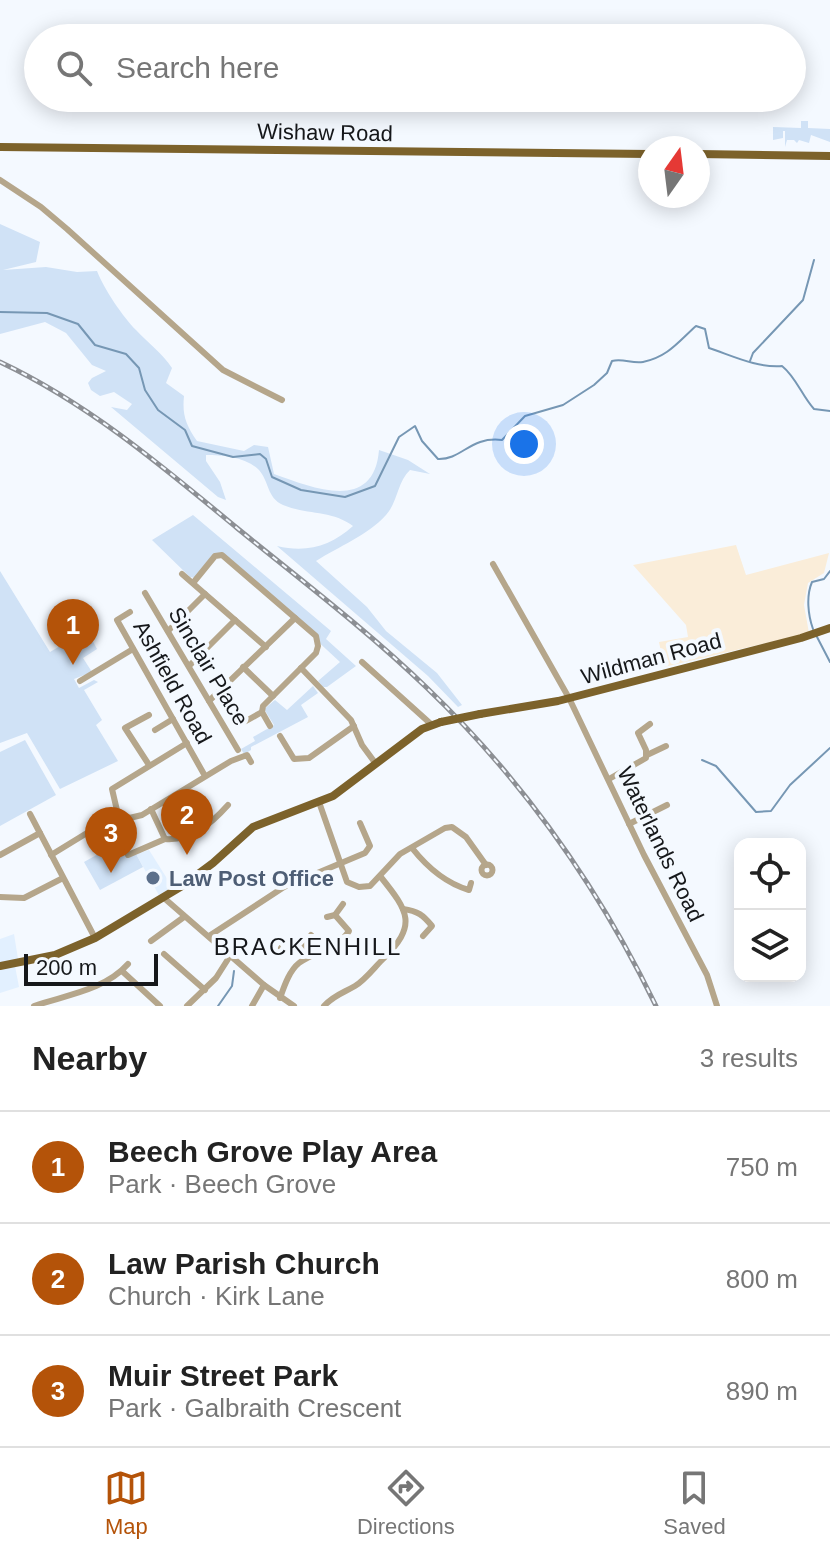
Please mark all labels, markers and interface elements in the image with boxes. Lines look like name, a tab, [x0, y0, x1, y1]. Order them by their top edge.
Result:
search box	[24, 24, 806, 112]
icon: search	[52, 46, 96, 90]
text: Search here	[116, 51, 279, 84]
street label: Wishaw Road	[257, 119, 393, 146]
north arrow	[638, 136, 710, 208]
your location	[504, 424, 544, 464]
pin: 1	[47, 599, 99, 665]
street label: Sinclair Place	[164, 603, 254, 730]
street label: Ashfield Road	[128, 616, 217, 748]
street label: Wildman Road	[578, 628, 724, 689]
street label: Waterlands Road	[612, 763, 709, 926]
pin: 2	[161, 789, 213, 855]
pin: 3	[85, 807, 137, 873]
map controls	[734, 838, 806, 982]
button: locate	[734, 838, 806, 910]
place label: Law Post Office	[169, 866, 334, 891]
marker: Law Post Office	[144, 869, 162, 887]
button: layers	[734, 910, 806, 982]
district label: BRACKENHILL	[214, 933, 402, 960]
scale bar	[24, 950, 158, 986]
text: 200 m	[36, 955, 97, 980]
text: Nearby	[32, 1039, 147, 1077]
text: 3 results	[700, 1043, 798, 1073]
text: Beech Grove Play Area	[108, 1135, 437, 1168]
text: 1	[51, 1152, 65, 1182]
text: 750 m	[726, 1152, 798, 1182]
text: Park · Beech Grove	[108, 1169, 336, 1199]
text: Law Parish Church	[108, 1247, 380, 1280]
text: 2	[51, 1264, 65, 1294]
text: 800 m	[726, 1264, 798, 1294]
text: Church · Kirk Lane	[108, 1281, 325, 1311]
text: Muir Street Park	[108, 1359, 338, 1392]
text: 3	[51, 1376, 65, 1406]
text: 890 m	[726, 1376, 798, 1406]
text: Park · Galbraith Crescent	[108, 1393, 401, 1423]
tab: Map	[104, 1466, 148, 1540]
tab: Directions	[357, 1466, 455, 1540]
tab: Saved	[663, 1466, 726, 1540]

